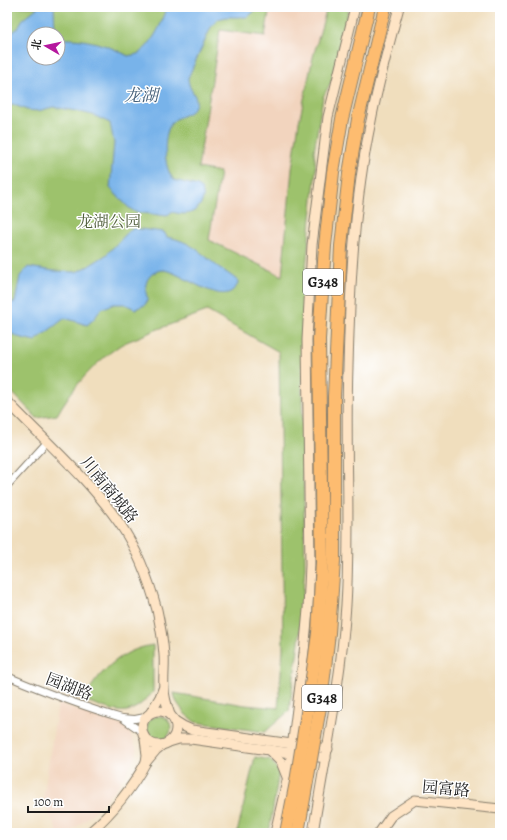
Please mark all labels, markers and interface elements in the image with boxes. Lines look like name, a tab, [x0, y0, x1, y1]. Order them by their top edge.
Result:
north arrow	[26, 26, 66, 66]
text: 北	[28, 38, 45, 51]
water label: 龙湖	[124, 84, 161, 107]
park label: 龙湖公园	[77, 211, 141, 233]
road number: G348	[303, 269, 343, 295]
street label: 川南商城路	[75, 452, 143, 528]
street label: 园湖路	[43, 668, 95, 706]
road number: G348	[302, 685, 342, 711]
street label: 园富路	[421, 776, 471, 802]
scale bar	[28, 788, 109, 814]
text: 100 m	[34, 794, 63, 810]

